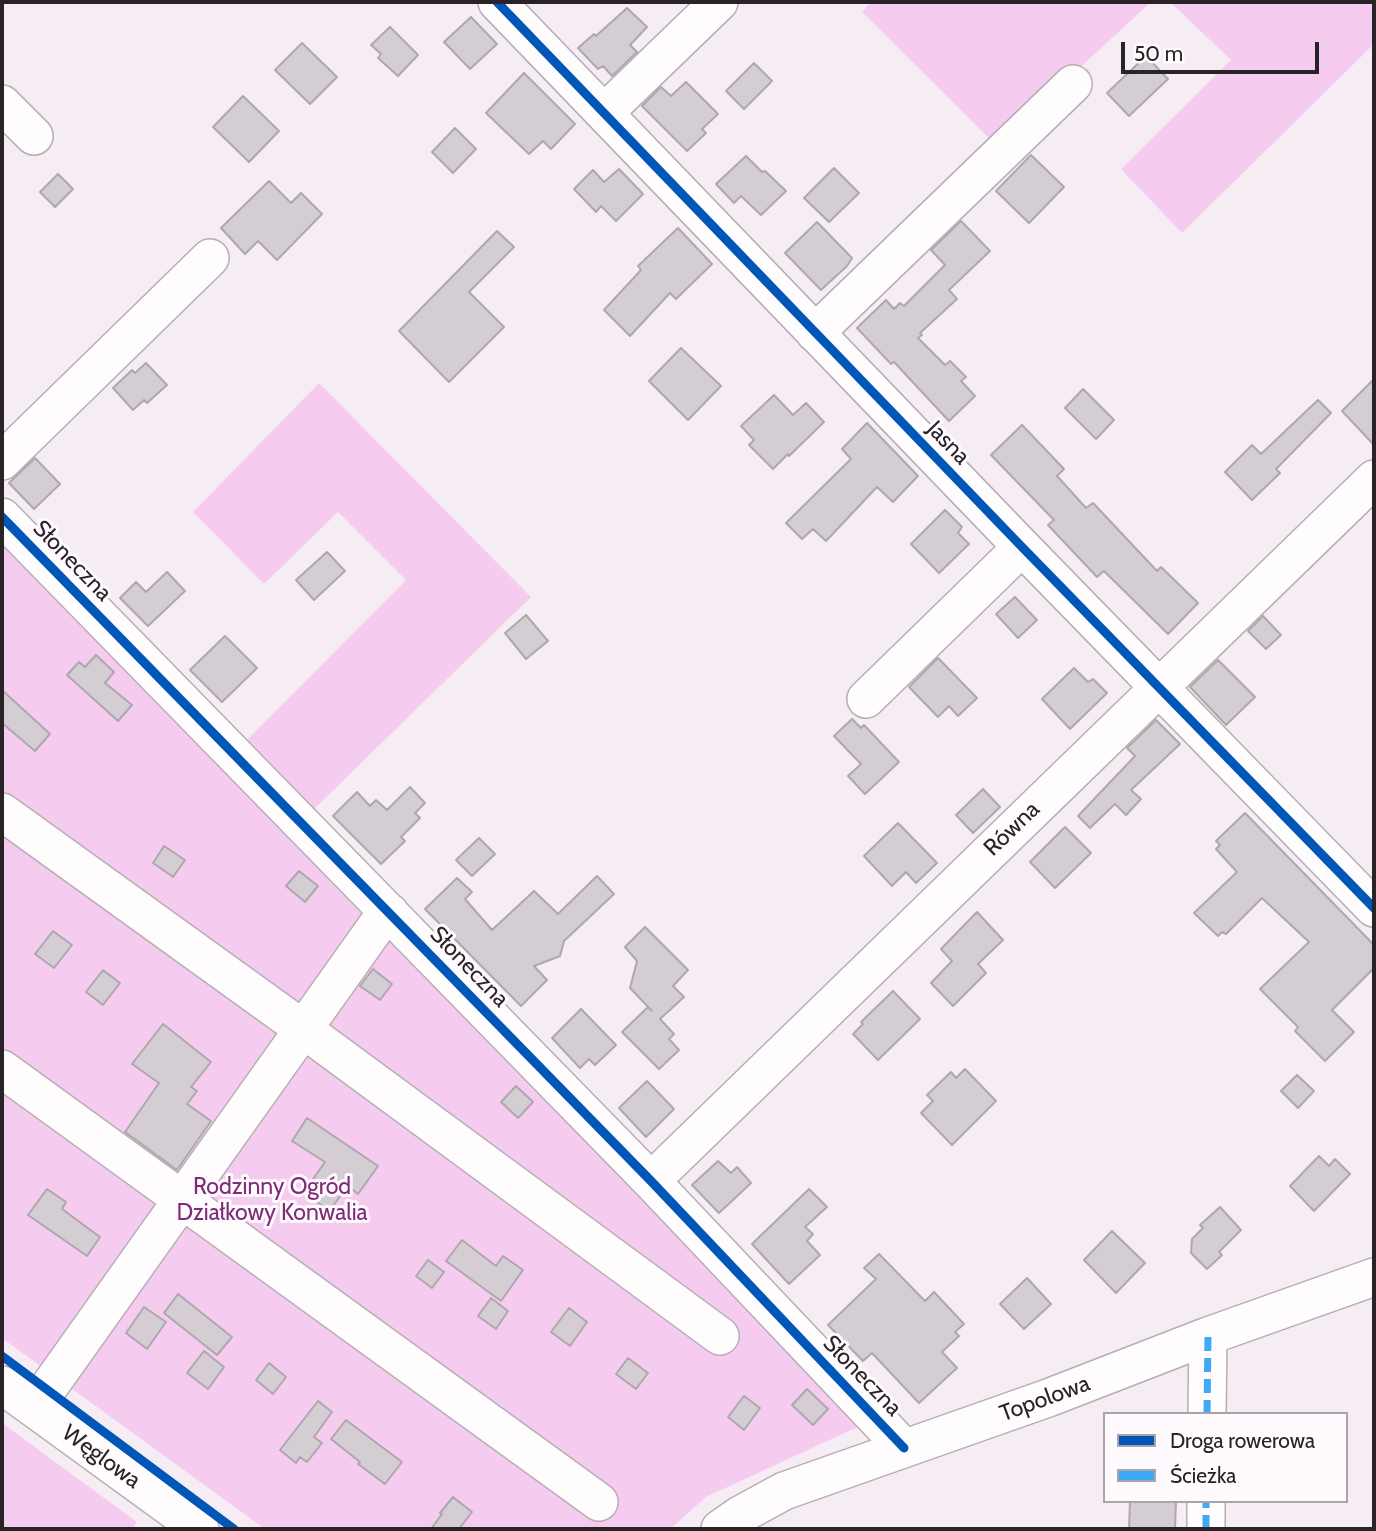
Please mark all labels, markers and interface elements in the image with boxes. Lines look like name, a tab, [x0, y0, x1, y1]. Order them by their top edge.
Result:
scale bar	[1124, 28, 1322, 72]
text: 50 m	[1134, 41, 1183, 66]
street label: Jasna	[921, 415, 975, 471]
street label: Słoneczna	[27, 515, 117, 607]
street label: Równa	[978, 796, 1046, 862]
street label: Słoneczna	[424, 921, 514, 1013]
park label: Rodzinny Ogród Działkowy Konwalia	[176, 1173, 368, 1227]
street label: Słoneczna	[817, 1330, 907, 1422]
street label: Topolowa	[996, 1370, 1094, 1428]
legend	[1103, 1412, 1348, 1503]
street label: Węglowa	[56, 1419, 146, 1495]
text: Droga rowerowa	[1170, 1428, 1315, 1453]
text: Ścieżka	[1170, 1463, 1236, 1488]

